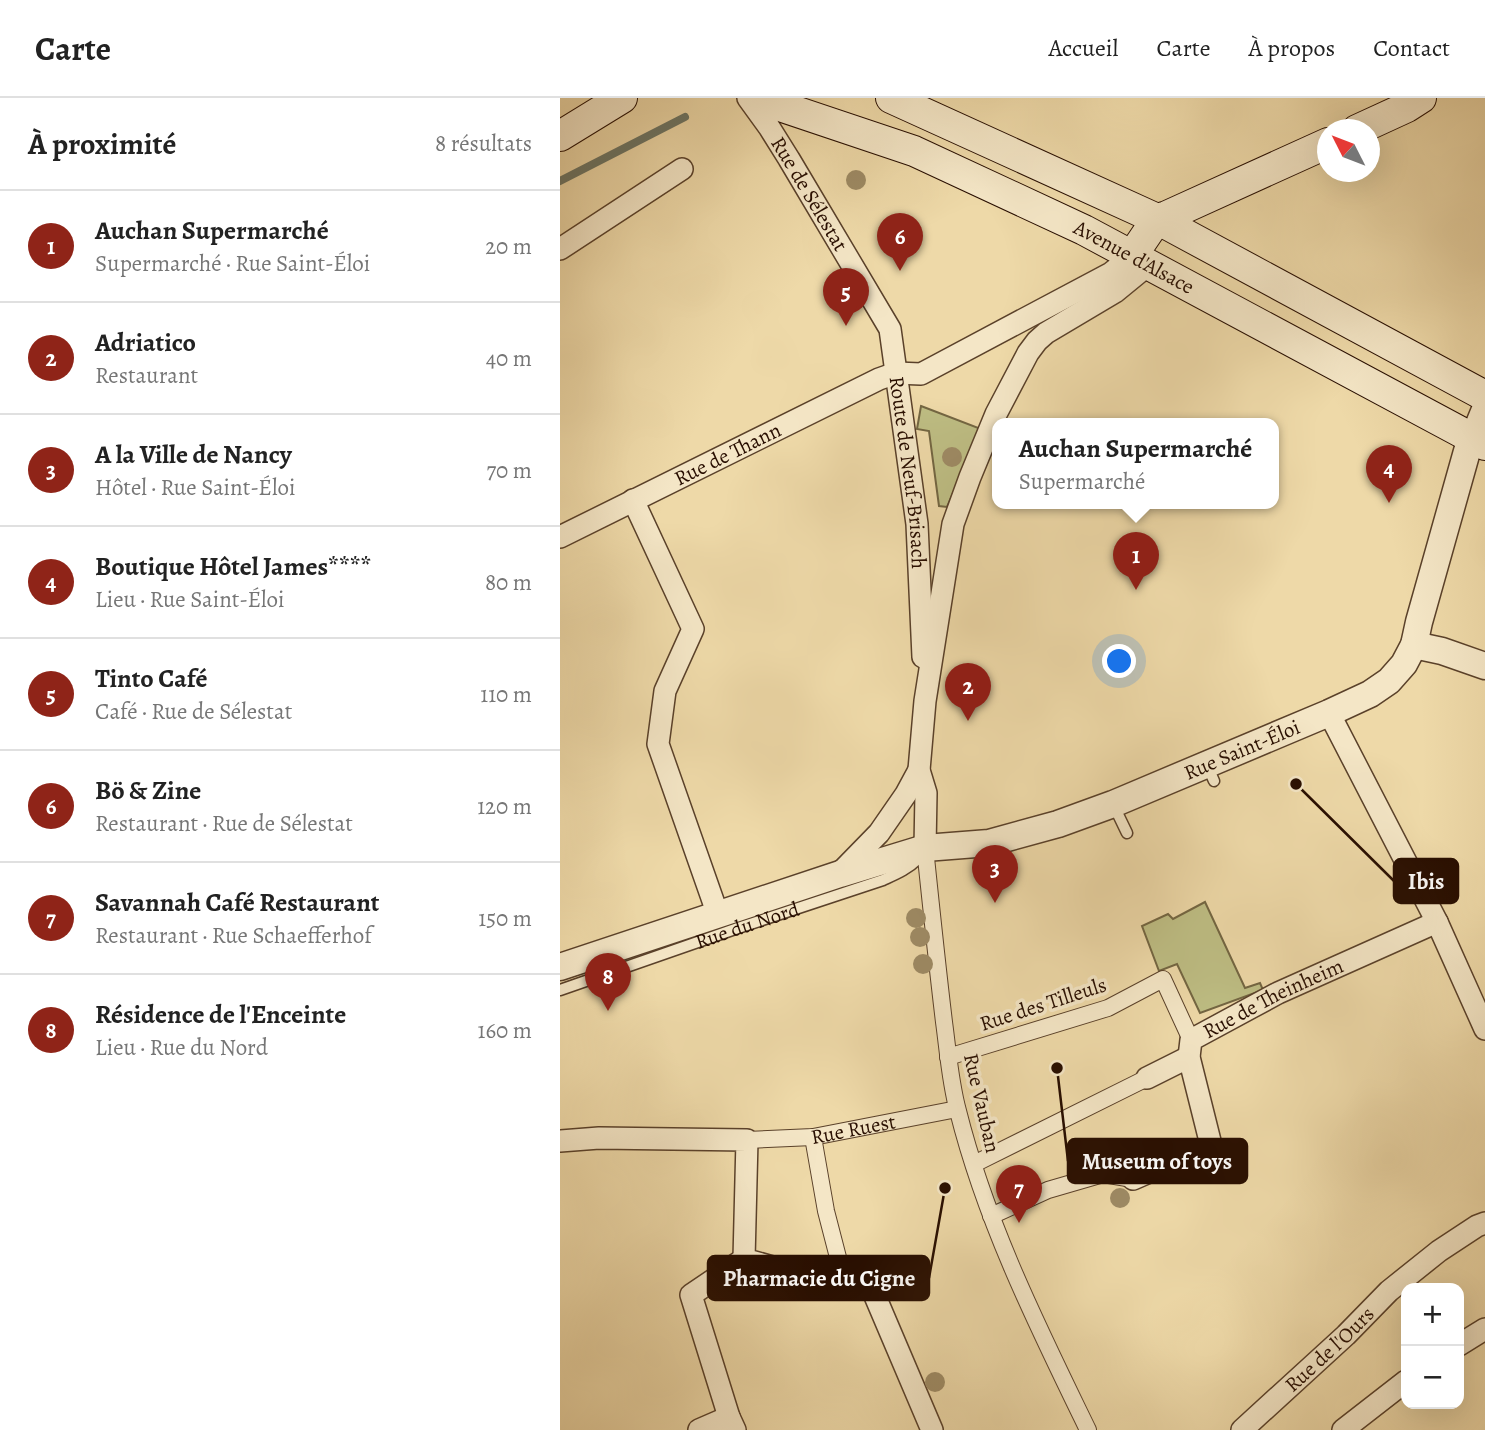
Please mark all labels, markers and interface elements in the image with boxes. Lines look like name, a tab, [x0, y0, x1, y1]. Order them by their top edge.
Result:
text: Carte	[35, 26, 111, 71]
text: Accueil	[1048, 32, 1118, 64]
text: Carte	[1156, 32, 1211, 64]
text: À propos	[1249, 32, 1335, 64]
text: Contact	[1373, 32, 1450, 64]
north arrow	[1317, 119, 1380, 182]
text: À proximité	[28, 124, 176, 164]
text: 8 résultats	[435, 128, 532, 159]
street label: Rue de Sélestat	[764, 131, 855, 256]
text: Auchan Supermarché	[95, 213, 329, 248]
pin: 6	[877, 213, 923, 271]
street label: Avenue d'Alsace	[1069, 213, 1199, 301]
text: 1	[47, 231, 55, 262]
text: 20 m	[485, 231, 532, 262]
text: Supermarché · Rue Saint-Éloi	[95, 248, 370, 279]
pin: 5	[823, 268, 869, 326]
text: Adriatico	[95, 325, 196, 360]
text: 2	[45, 343, 57, 374]
text: 40 m	[486, 343, 532, 374]
text: Restaurant	[95, 360, 198, 391]
street label: Route de Neuf-Brisach	[883, 374, 933, 569]
street label: Rue de Thann	[670, 416, 786, 492]
popup	[992, 418, 1279, 509]
text: Auchan Supermarché	[1019, 431, 1252, 466]
text: A la Ville de Nancy	[95, 437, 292, 472]
pin: 4	[1366, 445, 1412, 503]
text: 3	[46, 455, 56, 486]
text: 70 m	[486, 455, 532, 486]
text: Supermarché	[1019, 466, 1145, 497]
text: Hôtel · Rue Saint-Éloi	[95, 472, 296, 503]
pin: 1	[1113, 532, 1159, 590]
text: Boutique Hôtel James****	[95, 549, 371, 584]
text: 4	[46, 567, 56, 598]
text: 80 m	[485, 567, 532, 598]
text: Lieu · Rue Saint-Éloi	[95, 584, 285, 615]
your location	[1102, 644, 1136, 678]
text: Tinto Café	[95, 661, 207, 696]
pin: 2	[945, 663, 991, 721]
text: 5	[46, 679, 56, 710]
text: 110 m	[480, 679, 532, 710]
text: Café · Rue de Sélestat	[95, 696, 292, 727]
street label: Rue Saint-Éloi	[1180, 713, 1304, 787]
text: Bö & Zine	[95, 773, 201, 808]
text: 6	[46, 791, 56, 822]
text: 120 m	[477, 791, 532, 822]
text: Restaurant · Rue de Sélestat	[95, 808, 353, 839]
pin: 3	[972, 845, 1018, 903]
callout: Ibis	[1394, 859, 1458, 903]
text: Ibis	[1408, 866, 1444, 897]
text: Savannah Café Restaurant	[95, 885, 379, 920]
street label: Rue du Nord	[691, 894, 804, 956]
text: 7	[46, 903, 56, 934]
text: 150 m	[478, 903, 532, 934]
text: Restaurant · Rue Schaefferhof	[95, 920, 372, 951]
street label: Rue de Theinheim	[1198, 952, 1348, 1045]
pin: 8	[585, 953, 631, 1011]
street label: Rue des Tilleuls	[976, 970, 1110, 1038]
text: Résidence de l'Enceinte	[95, 997, 346, 1032]
text: 8	[45, 1015, 57, 1046]
text: 160 m	[478, 1015, 532, 1046]
text: Lieu · Rue du Nord	[95, 1032, 268, 1063]
street label: Rue Vauban	[957, 1050, 1007, 1156]
street label: Rue Ruest	[809, 1107, 898, 1151]
callout: Museum of toys	[1068, 1139, 1247, 1183]
text: Museum of toys	[1082, 1146, 1232, 1177]
pin: 7	[996, 1165, 1042, 1223]
callout: Pharmacie du Cigne	[708, 1256, 929, 1300]
text: Pharmacie du Cigne	[723, 1263, 915, 1294]
map controls	[1401, 1283, 1464, 1409]
button: +	[1401, 1283, 1464, 1346]
street label: Rue de l'Ours	[1279, 1300, 1380, 1398]
button: −	[1401, 1346, 1464, 1409]

